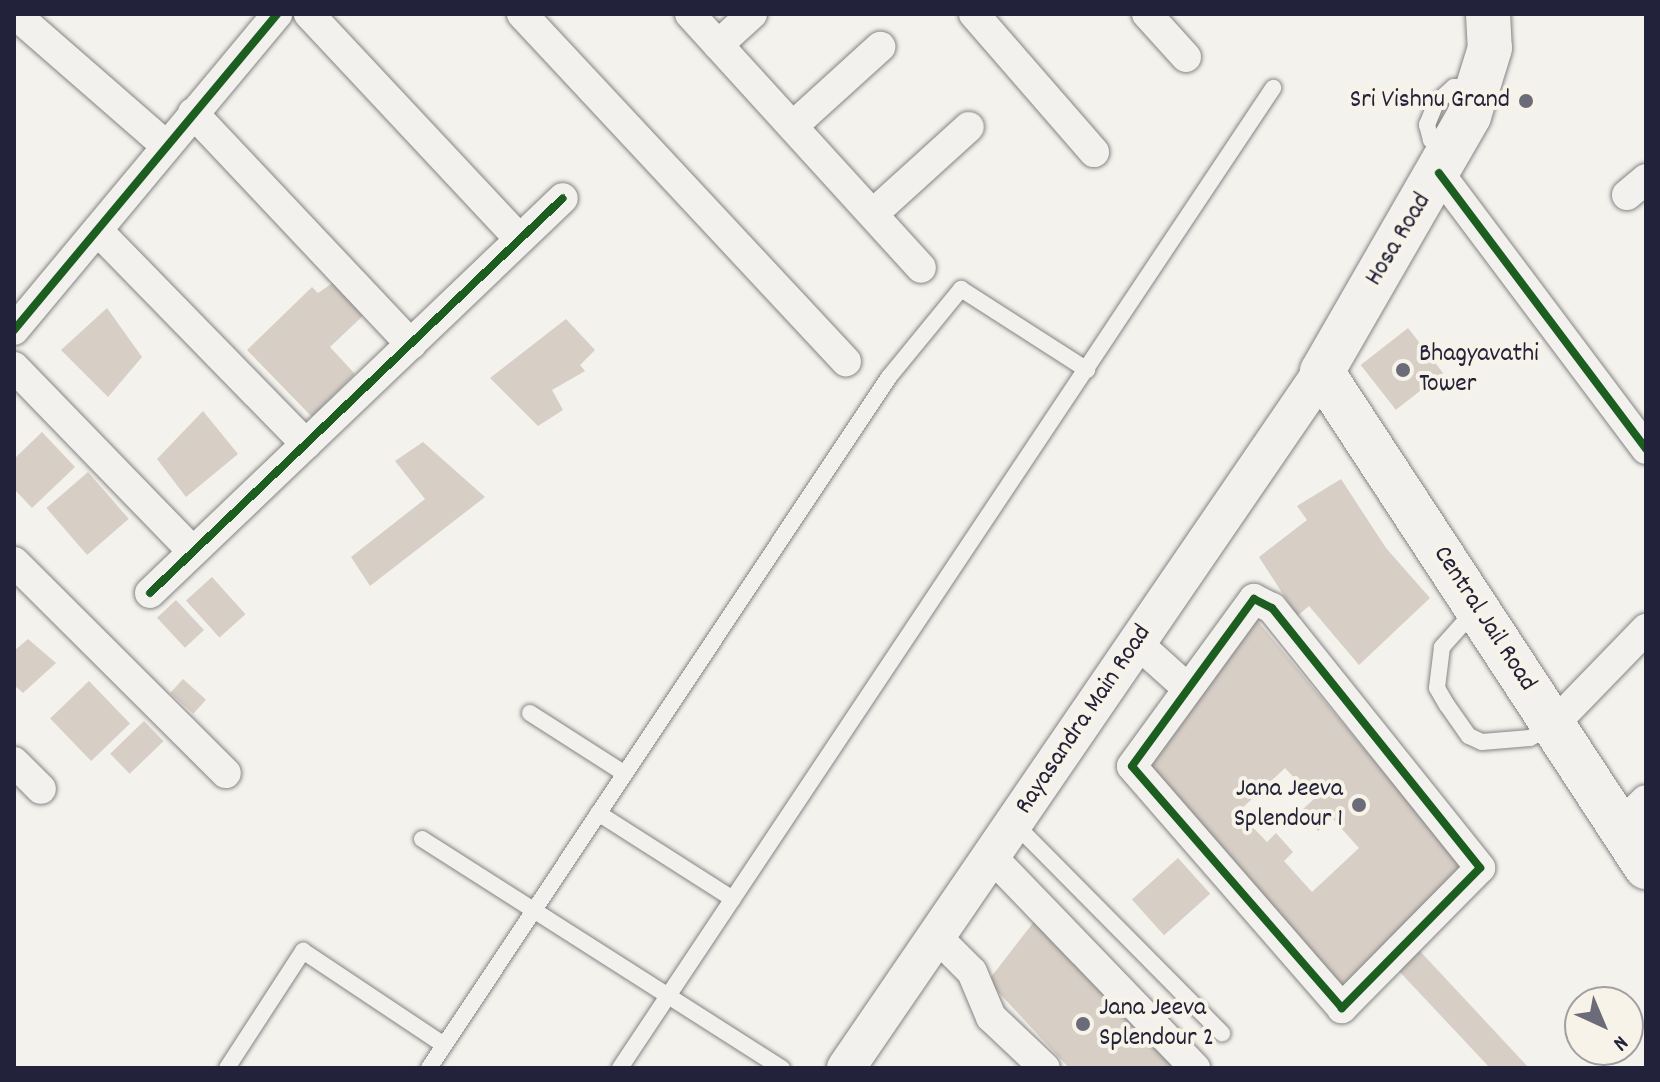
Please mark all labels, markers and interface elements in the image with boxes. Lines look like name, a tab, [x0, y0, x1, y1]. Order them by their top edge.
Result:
place label: Sri Vishnu Grand	[1350, 85, 1510, 117]
marker: Sri Vishnu Grand	[1517, 92, 1535, 110]
street label: Hosa Road	[1359, 188, 1439, 292]
place label: Bhagyavathi Tower	[1419, 339, 1539, 400]
marker: Bhagyavathi Tower	[1394, 361, 1412, 379]
street label: Central Jail Road	[1425, 540, 1543, 698]
street label: Rayasandra Main Road	[1009, 619, 1159, 821]
place label: Jana Jeeva Splendour 1	[1234, 774, 1343, 836]
marker: Jana Jeeva Splendour 1	[1350, 796, 1368, 814]
north arrow	[1564, 986, 1644, 1066]
place label: Jana Jeeva Splendour 2	[1099, 993, 1214, 1054]
marker: Jana Jeeva Splendour 2	[1074, 1015, 1092, 1033]
text: N	[1605, 1027, 1634, 1057]

